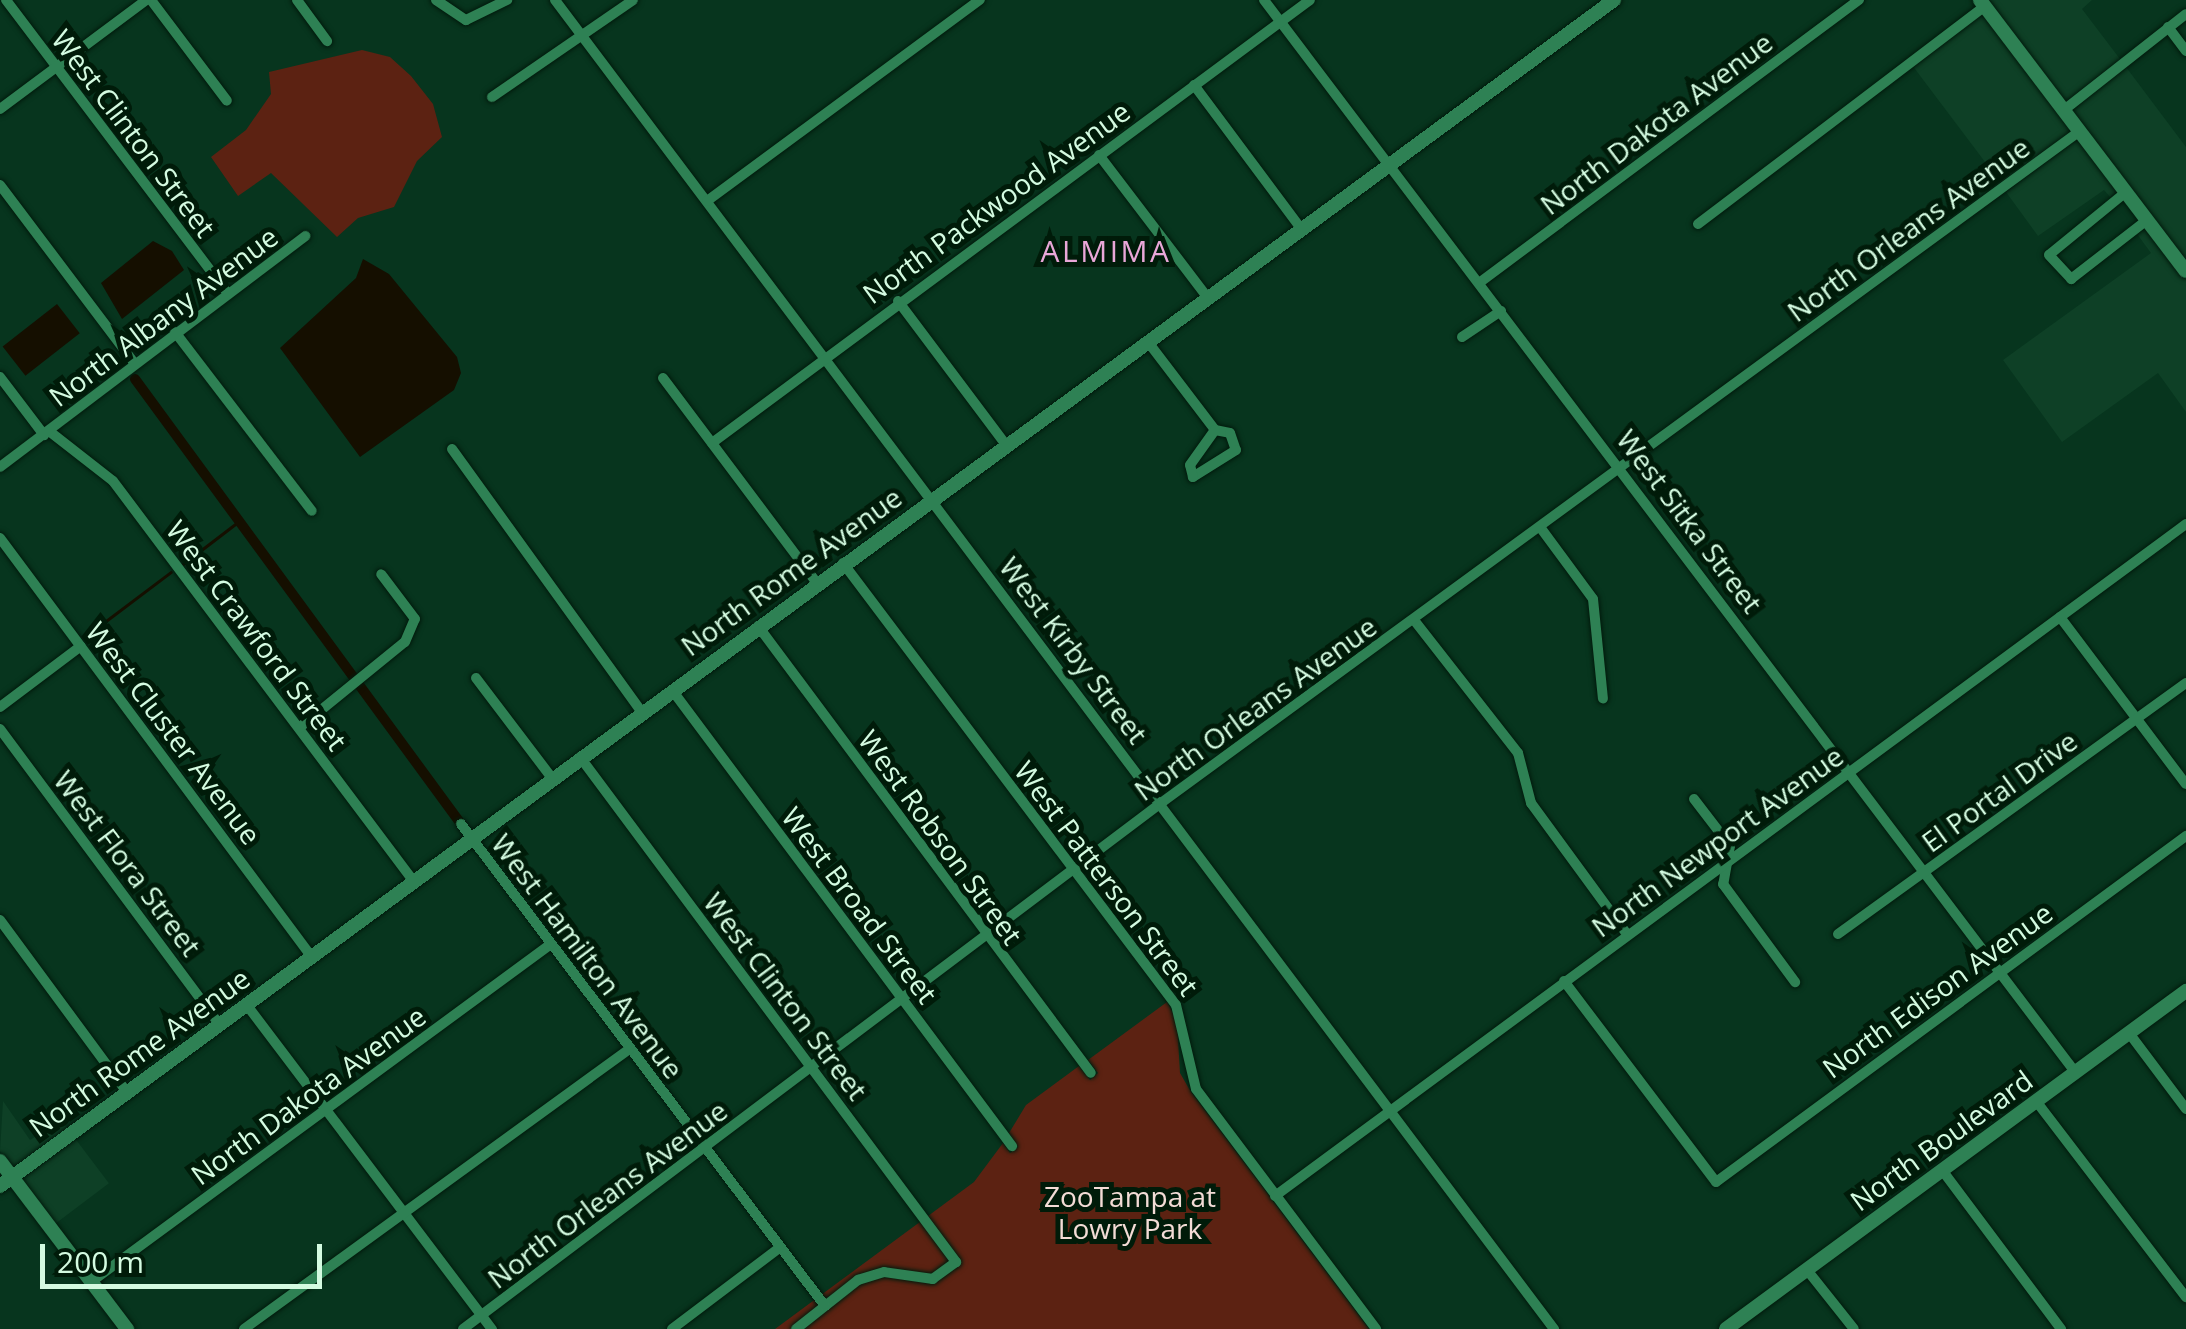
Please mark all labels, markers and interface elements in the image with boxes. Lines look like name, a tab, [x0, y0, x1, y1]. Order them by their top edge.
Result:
street label: West Clinton Street	[45, 23, 223, 243]
street label: North Dakota Avenue	[1533, 25, 1779, 221]
street label: North Packwood Avenue	[856, 94, 1136, 310]
street label: North Orleans Avenue	[1781, 130, 2035, 328]
street label: North Albany Avenue	[42, 219, 284, 413]
district label: ALMIMA	[1041, 233, 1171, 269]
street label: West Sitka Street	[1610, 423, 1770, 619]
street label: North Rome Avenue	[674, 480, 908, 662]
street label: West Crawford Street	[160, 514, 354, 756]
street label: West Kirby Street	[993, 550, 1155, 750]
street label: North Orleans Avenue	[1128, 609, 1382, 807]
street label: West Cluster Avenue	[80, 615, 268, 851]
street label: West Robson Street	[852, 723, 1030, 951]
street label: El Portal Drive	[1915, 723, 2083, 859]
street label: North Newport Avenue	[1585, 739, 1849, 943]
street label: West Patterson Street	[1008, 754, 1206, 1002]
street label: West Flora Street	[47, 764, 209, 962]
street label: West Broad Street	[775, 800, 945, 1010]
street label: West Hamilton Avenue	[485, 827, 691, 1085]
street label: West Clinton Street	[697, 886, 875, 1106]
street label: North Edison Avenue	[1816, 895, 2058, 1085]
street label: North Rome Avenue	[22, 961, 256, 1143]
street label: North Dakota Avenue	[184, 999, 432, 1191]
street label: North Boulevard	[1843, 1063, 2039, 1217]
street label: North Orleans Avenue	[481, 1093, 733, 1295]
park label: ZooTampa at Lowry Park	[1044, 1179, 1216, 1245]
scale bar	[45, 1224, 328, 1286]
text: 200 m	[57, 1241, 144, 1282]

